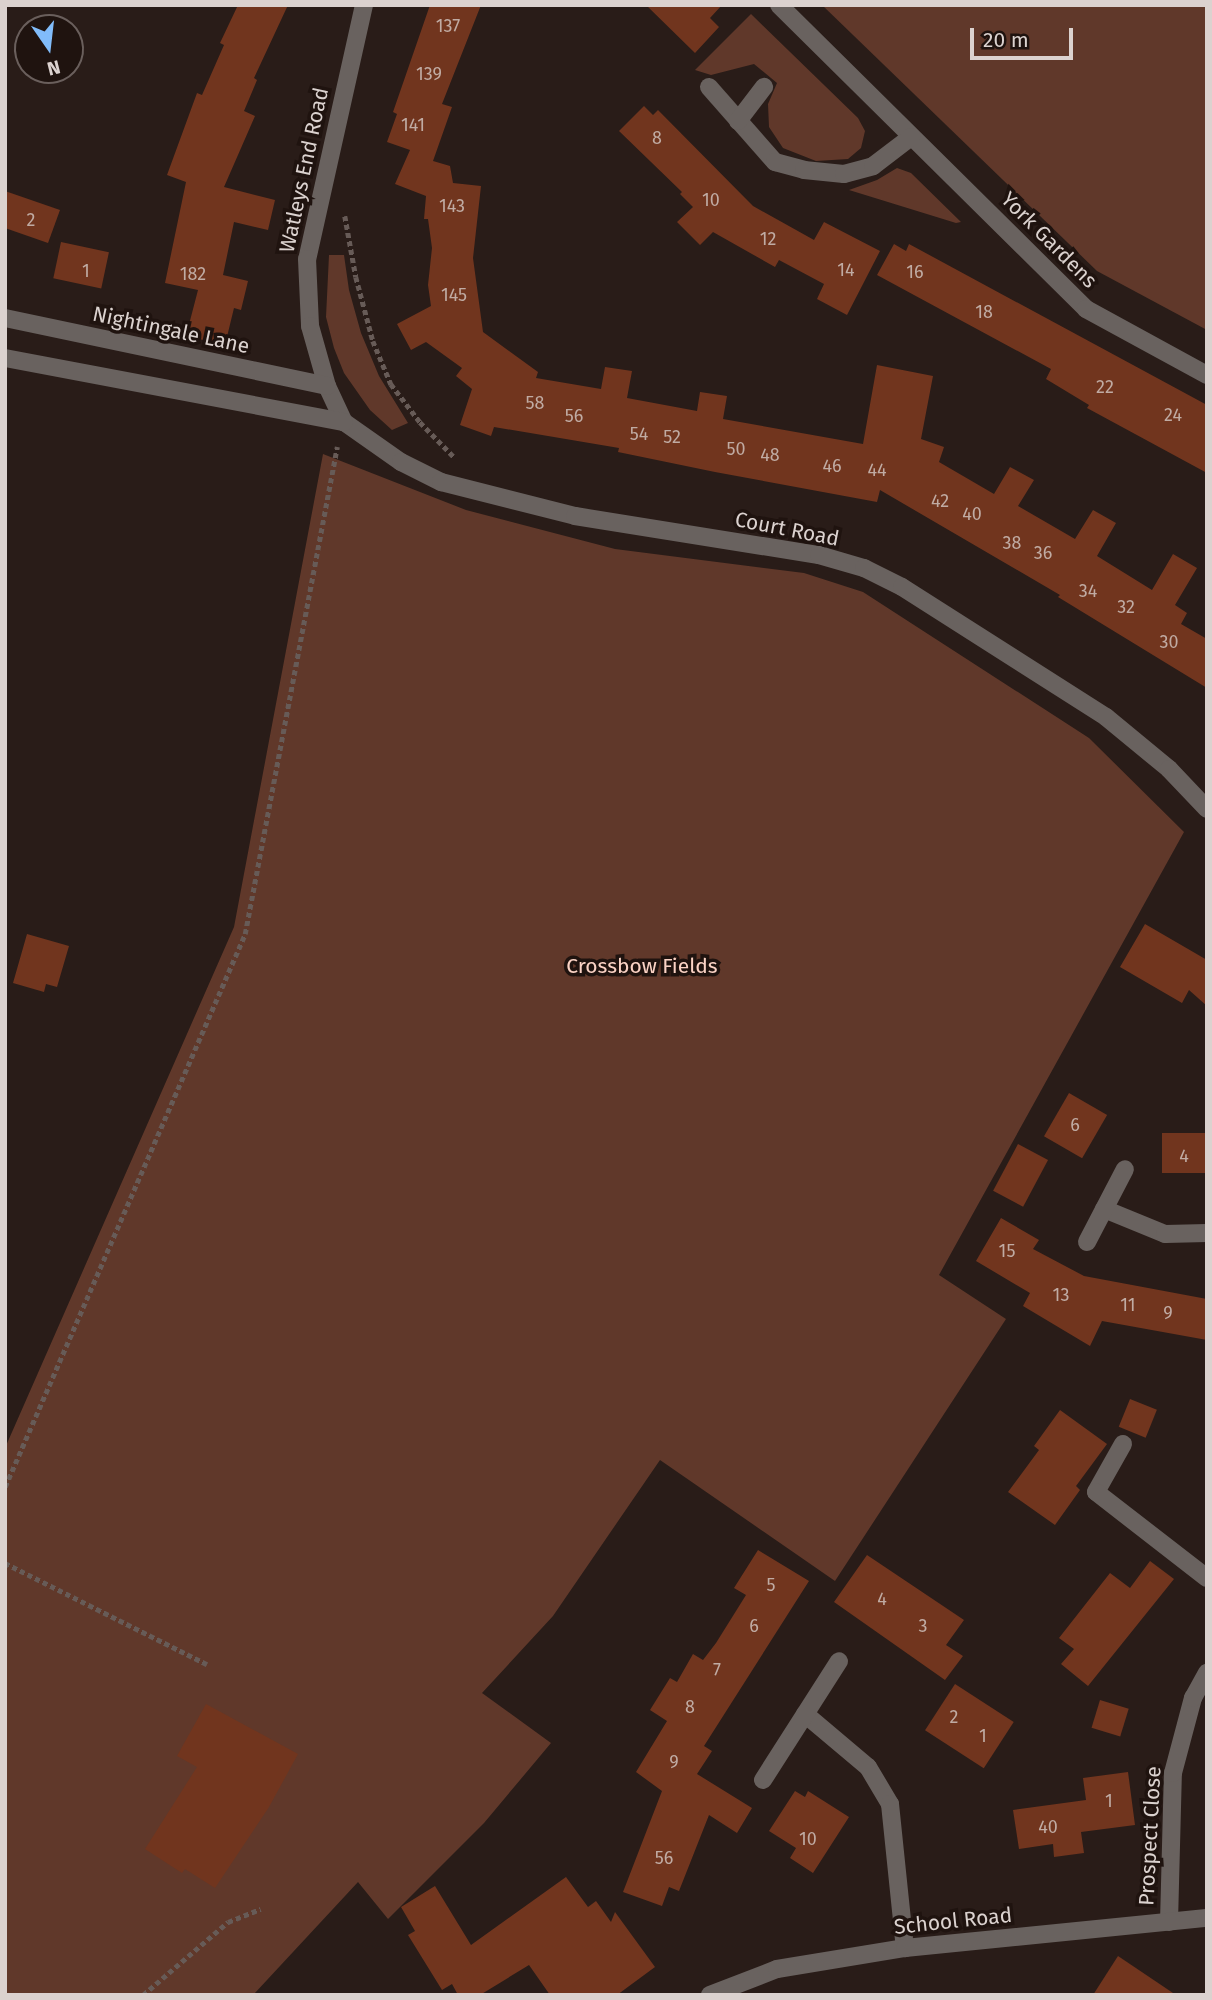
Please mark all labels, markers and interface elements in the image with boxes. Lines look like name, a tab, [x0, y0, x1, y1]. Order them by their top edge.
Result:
north arrow	[14, 14, 84, 84]
scale bar	[974, 14, 1077, 58]
house number: 137	[436, 15, 460, 37]
text: 20 m	[983, 27, 1029, 53]
text: N	[45, 55, 63, 81]
house number: 139	[416, 63, 442, 85]
street label: Watleys End Road	[274, 85, 334, 255]
house number: 141	[401, 114, 425, 136]
house number: 8	[652, 127, 662, 149]
street label: York Gardens	[996, 187, 1102, 293]
house number: 10	[702, 189, 720, 211]
house number: 143	[439, 195, 465, 217]
house number: 2	[27, 209, 35, 231]
house number: 12	[760, 228, 776, 250]
house number: 14	[837, 259, 855, 281]
house number: 1	[82, 260, 90, 282]
house number: 16	[906, 261, 924, 283]
house number: 182	[180, 263, 206, 285]
house number: 145	[441, 284, 467, 306]
street label: Nightingale Lane	[90, 301, 252, 359]
house number: 18	[975, 301, 993, 323]
house number: 22	[1096, 376, 1114, 398]
house number: 58	[526, 392, 544, 414]
house number: 24	[1164, 404, 1182, 426]
house number: 56	[565, 405, 583, 427]
house number: 54	[630, 423, 648, 445]
house number: 52	[663, 426, 681, 448]
house number: 50	[726, 438, 746, 460]
house number: 48	[760, 444, 780, 466]
house number: 46	[822, 455, 842, 477]
house number: 44	[867, 459, 887, 481]
house number: 42	[931, 490, 949, 512]
house number: 40	[962, 503, 982, 525]
street label: Court Road	[733, 507, 841, 551]
house number: 38	[1003, 532, 1021, 554]
house number: 36	[1034, 542, 1052, 564]
house number: 34	[1079, 580, 1097, 602]
house number: 32	[1117, 596, 1135, 618]
house number: 30	[1159, 631, 1179, 653]
park label: Crossbow Fields	[566, 953, 718, 979]
house number: 6	[1070, 1114, 1080, 1136]
house number: 4	[1179, 1145, 1189, 1167]
house number: 15	[999, 1240, 1015, 1262]
house number: 13	[1053, 1284, 1069, 1306]
house number: 11	[1120, 1294, 1136, 1316]
house number: 9	[1163, 1302, 1173, 1324]
house number: 5	[766, 1574, 776, 1596]
house number: 4	[877, 1588, 887, 1610]
house number: 6	[749, 1615, 759, 1637]
house number: 3	[919, 1615, 927, 1637]
house number: 7	[713, 1659, 721, 1681]
house number: 8	[685, 1696, 695, 1718]
house number: 2	[950, 1706, 958, 1728]
house number: 1	[979, 1725, 987, 1747]
house number: 9	[669, 1751, 679, 1773]
street label: Prospect Close	[1134, 1766, 1166, 1906]
house number: 1	[1105, 1790, 1113, 1812]
house number: 40	[1038, 1816, 1058, 1838]
house number: 10	[799, 1828, 817, 1850]
house number: 56	[655, 1847, 673, 1869]
street label: School Road	[893, 1902, 1013, 1940]

